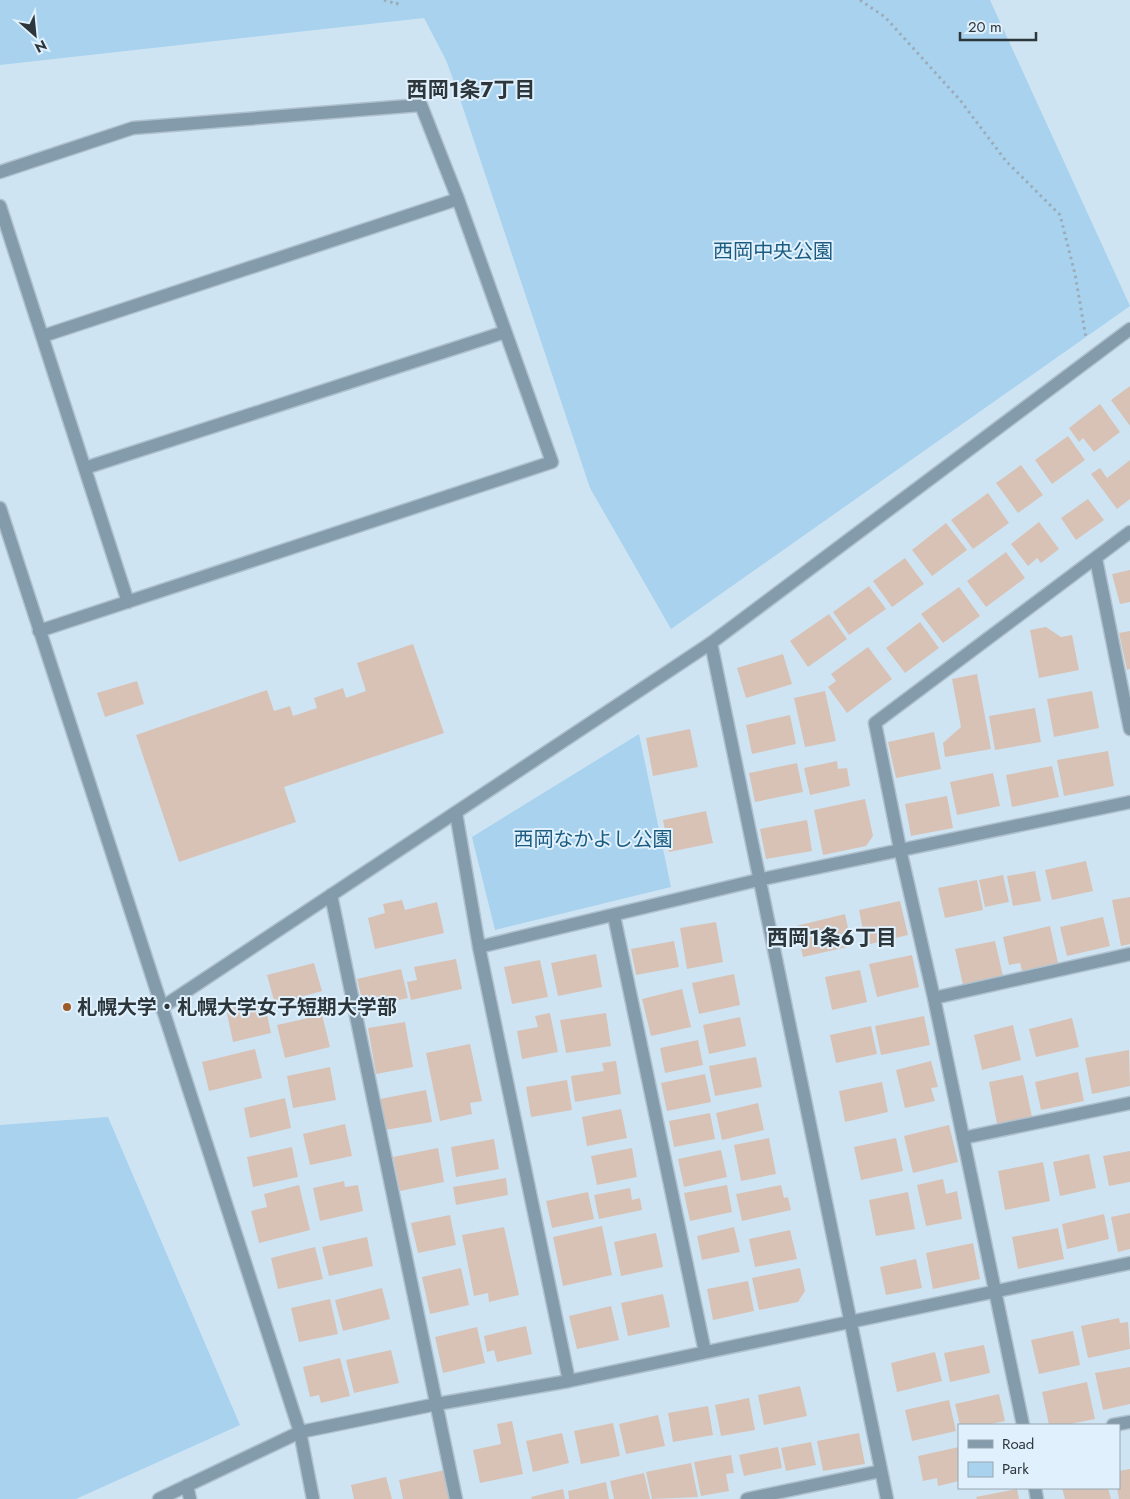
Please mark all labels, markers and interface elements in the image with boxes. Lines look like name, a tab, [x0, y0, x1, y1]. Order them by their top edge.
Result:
north arrow	[10, 10, 60, 60]
scale bar	[960, 10, 1036, 42]
text: 20 m	[968, 16, 1002, 38]
text: N	[31, 35, 50, 58]
district label: 西岡1条7丁目	[407, 75, 535, 105]
park label: 西岡中央公園	[713, 237, 833, 266]
park label: 西岡なかよし公園	[514, 825, 673, 854]
district label: 西岡1条6丁目	[767, 923, 897, 953]
place label: 札幌大学・札幌大学女子短期大学部	[77, 993, 397, 1022]
marker: 札幌大学・札幌大学女子短期大学部	[61, 1001, 73, 1013]
legend	[958, 1424, 1120, 1489]
text: Road	[1002, 1433, 1034, 1455]
text: Park	[1002, 1458, 1029, 1480]

